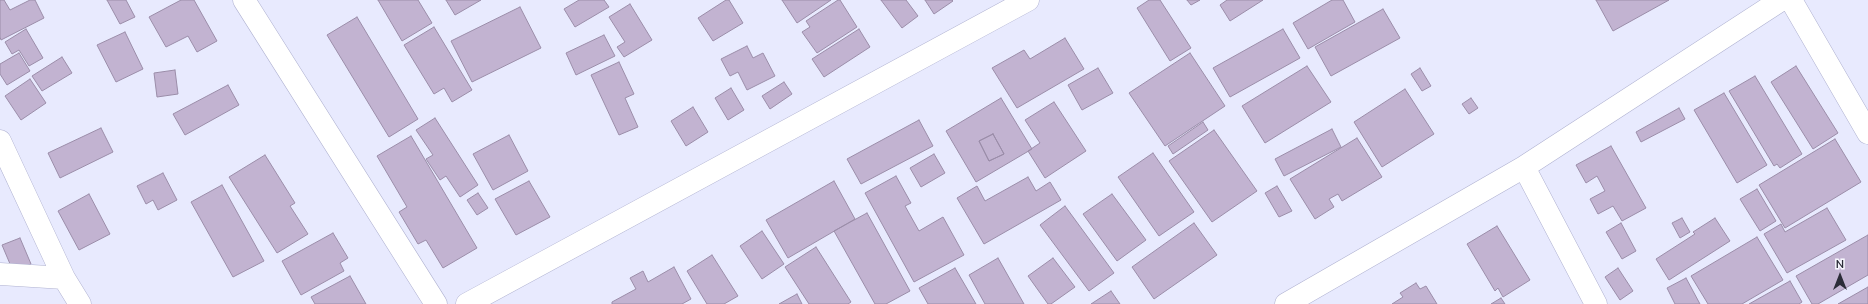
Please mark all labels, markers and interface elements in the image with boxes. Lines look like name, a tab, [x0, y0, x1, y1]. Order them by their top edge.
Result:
north arrow	[1820, 256, 1860, 296]
text: N	[1836, 257, 1844, 271]

